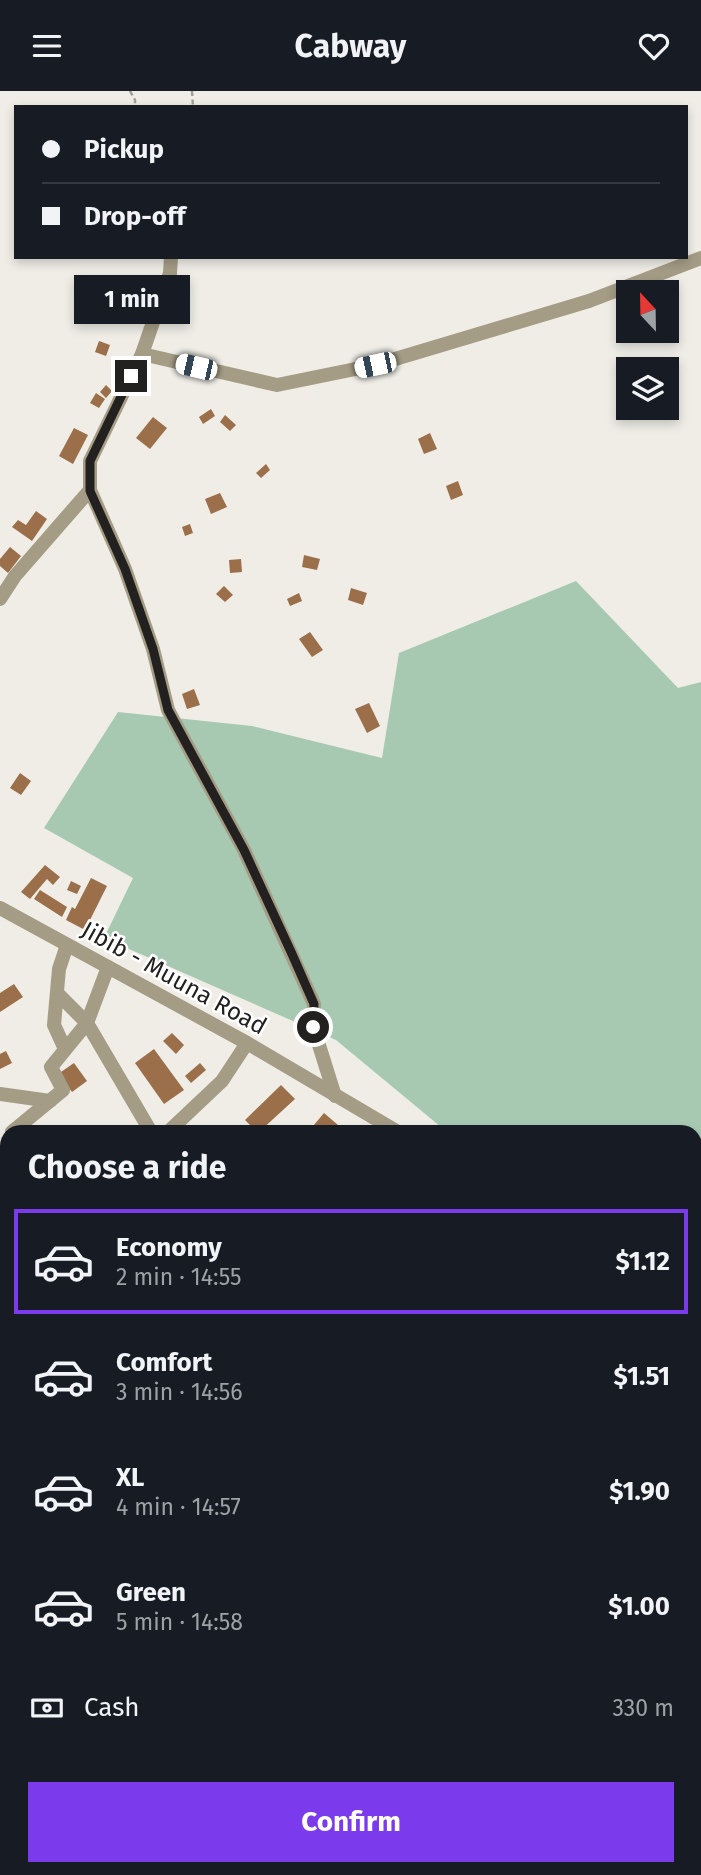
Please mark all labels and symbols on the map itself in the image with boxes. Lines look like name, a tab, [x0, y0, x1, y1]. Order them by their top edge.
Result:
callout: 1 min	[73, 275, 189, 323]
north arrow	[616, 280, 679, 343]
car	[353, 350, 398, 380]
car	[174, 352, 219, 382]
route end	[115, 360, 147, 392]
street label: Jibib - Muuna Road	[77, 916, 271, 1040]
route start	[297, 1011, 329, 1043]

